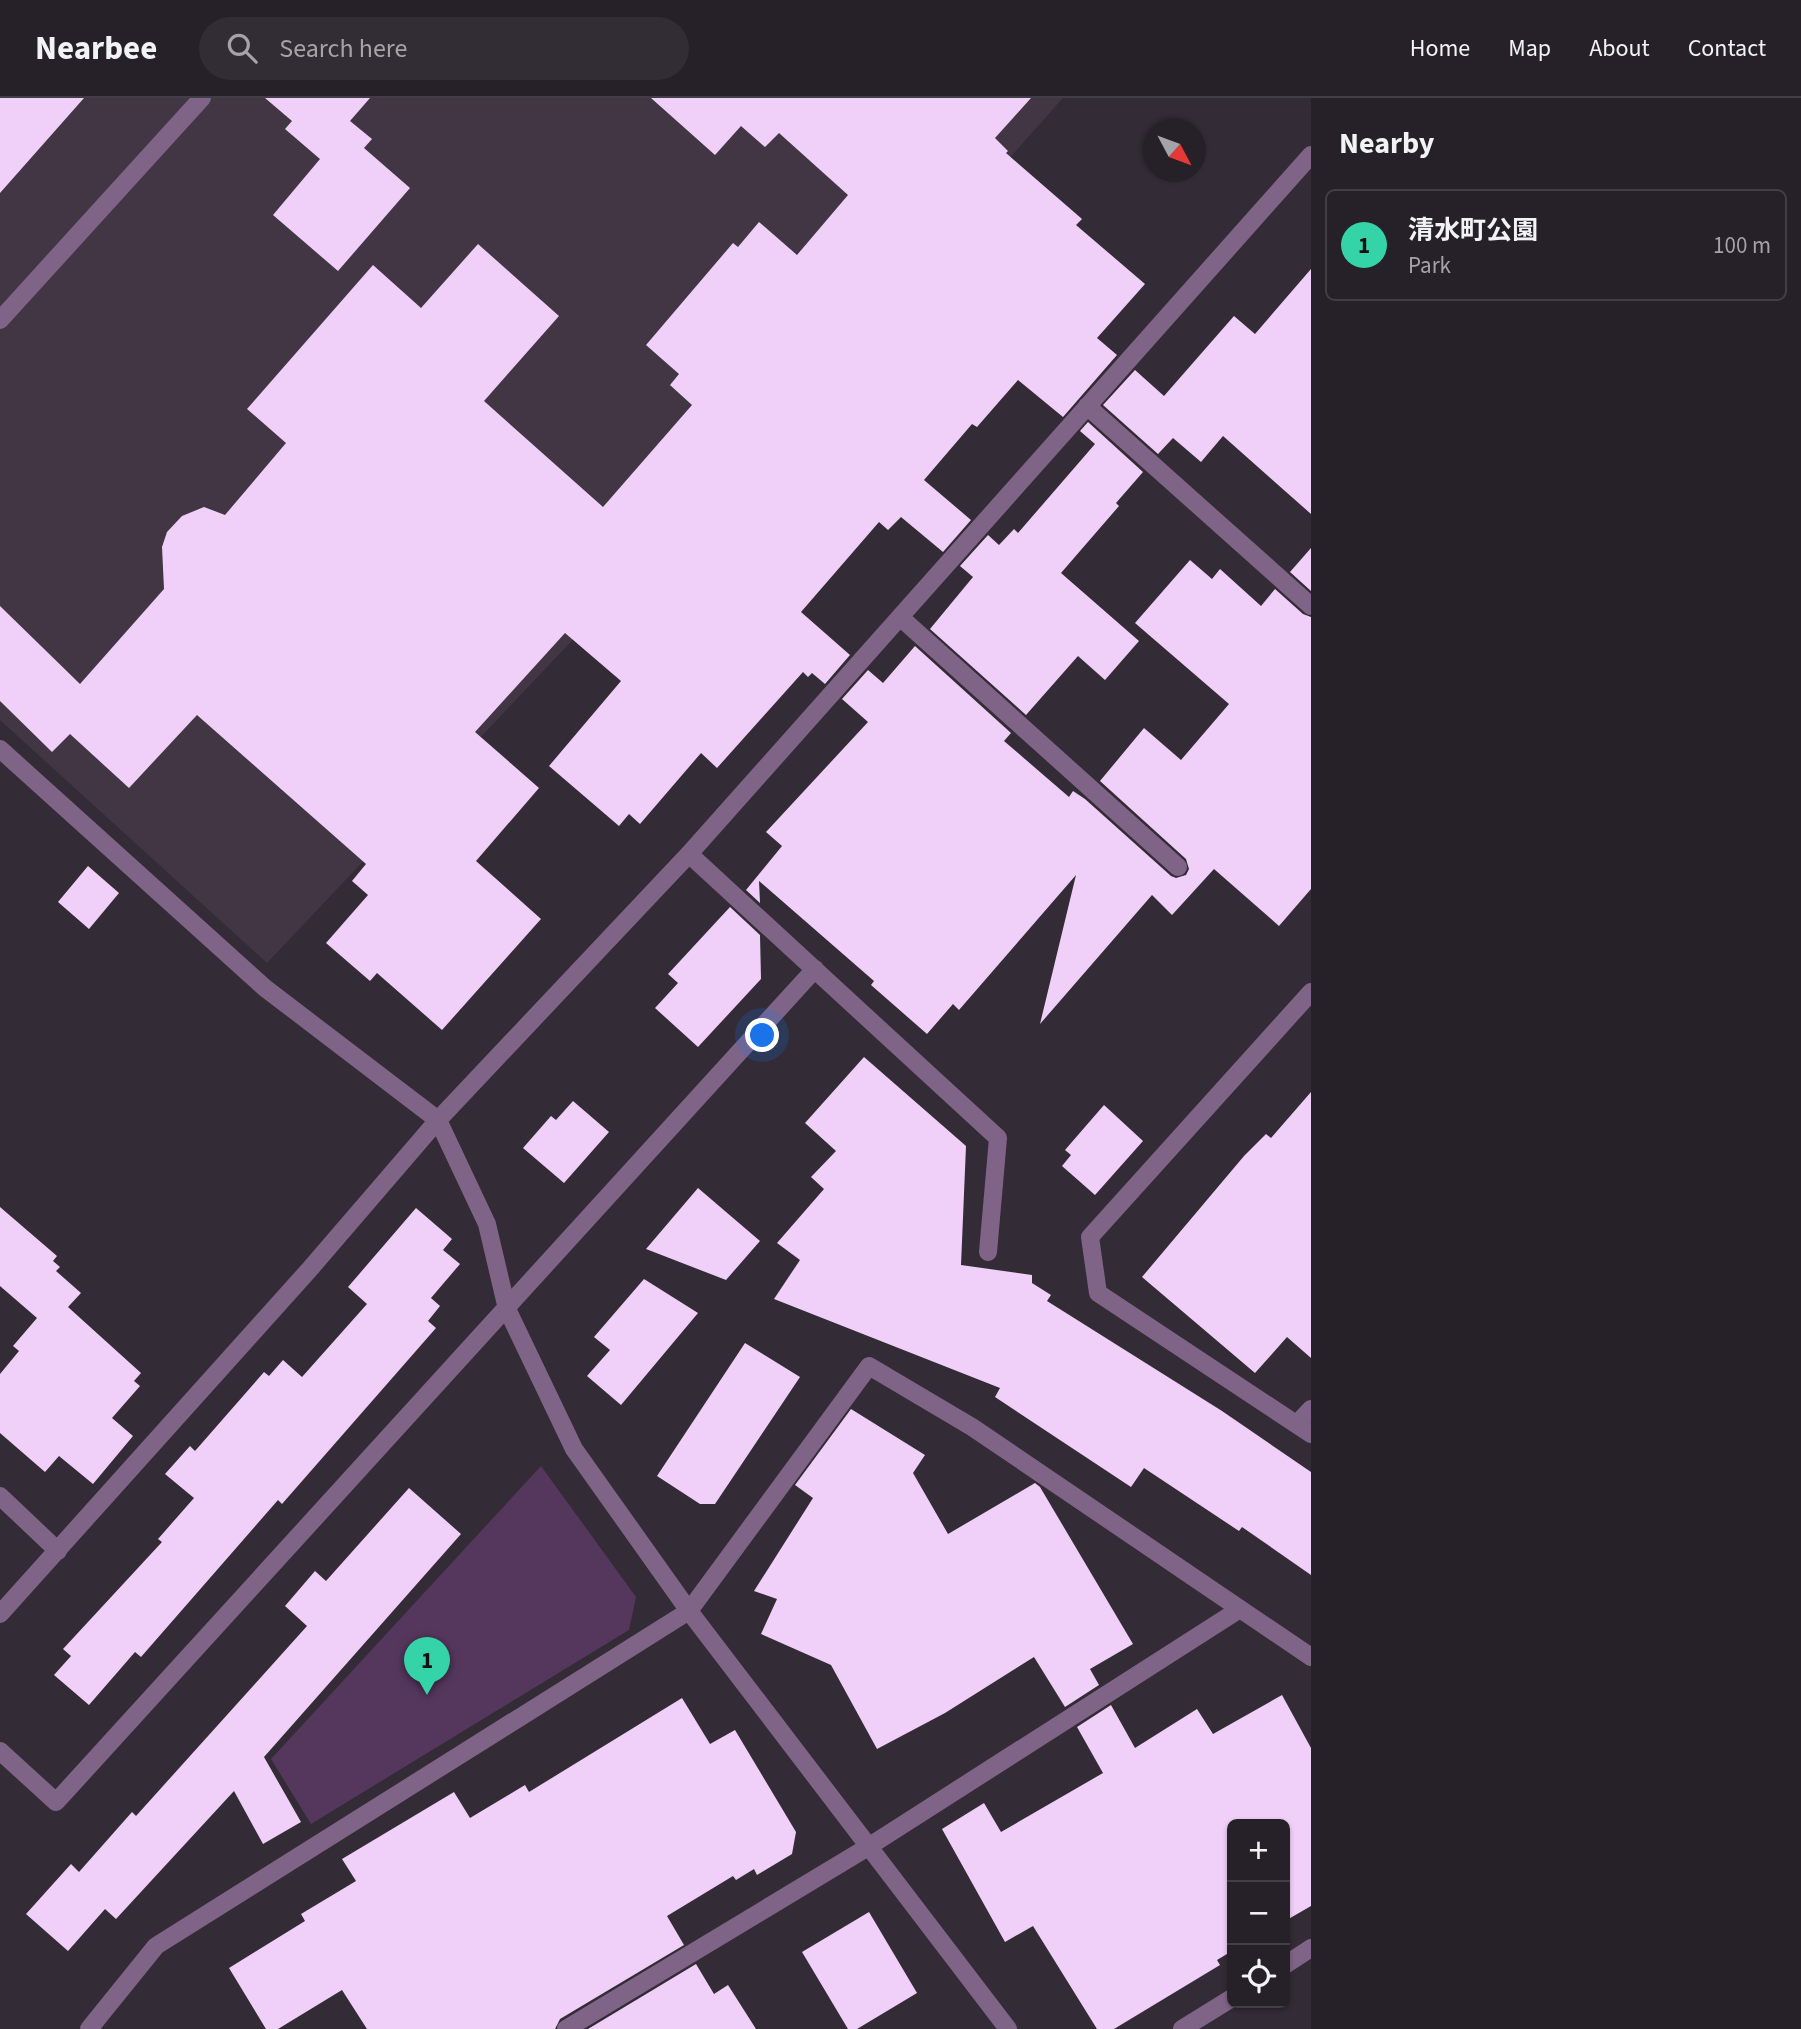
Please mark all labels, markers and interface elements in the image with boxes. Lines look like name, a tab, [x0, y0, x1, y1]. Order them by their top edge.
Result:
search box	[199, 17, 689, 80]
text: Nearbee	[35, 25, 157, 72]
icon: search	[223, 29, 261, 67]
text: Search here	[279, 30, 407, 67]
text: Home	[1410, 31, 1470, 66]
text: Map	[1508, 31, 1551, 66]
text: About	[1589, 31, 1650, 66]
text: Contact	[1688, 31, 1766, 66]
north arrow	[1143, 119, 1206, 182]
text: Nearby	[1339, 122, 1434, 165]
text: 清水町公園	[1408, 212, 1538, 249]
text: 1	[1358, 229, 1370, 262]
text: 100 m	[1713, 229, 1771, 262]
text: Park	[1408, 249, 1451, 282]
your location	[745, 1018, 779, 1052]
pin: 1	[404, 1637, 450, 1695]
map controls	[1227, 1819, 1290, 2008]
button: +	[1227, 1819, 1290, 1882]
button: −	[1227, 1882, 1290, 1945]
button: locate	[1227, 1945, 1290, 2008]

